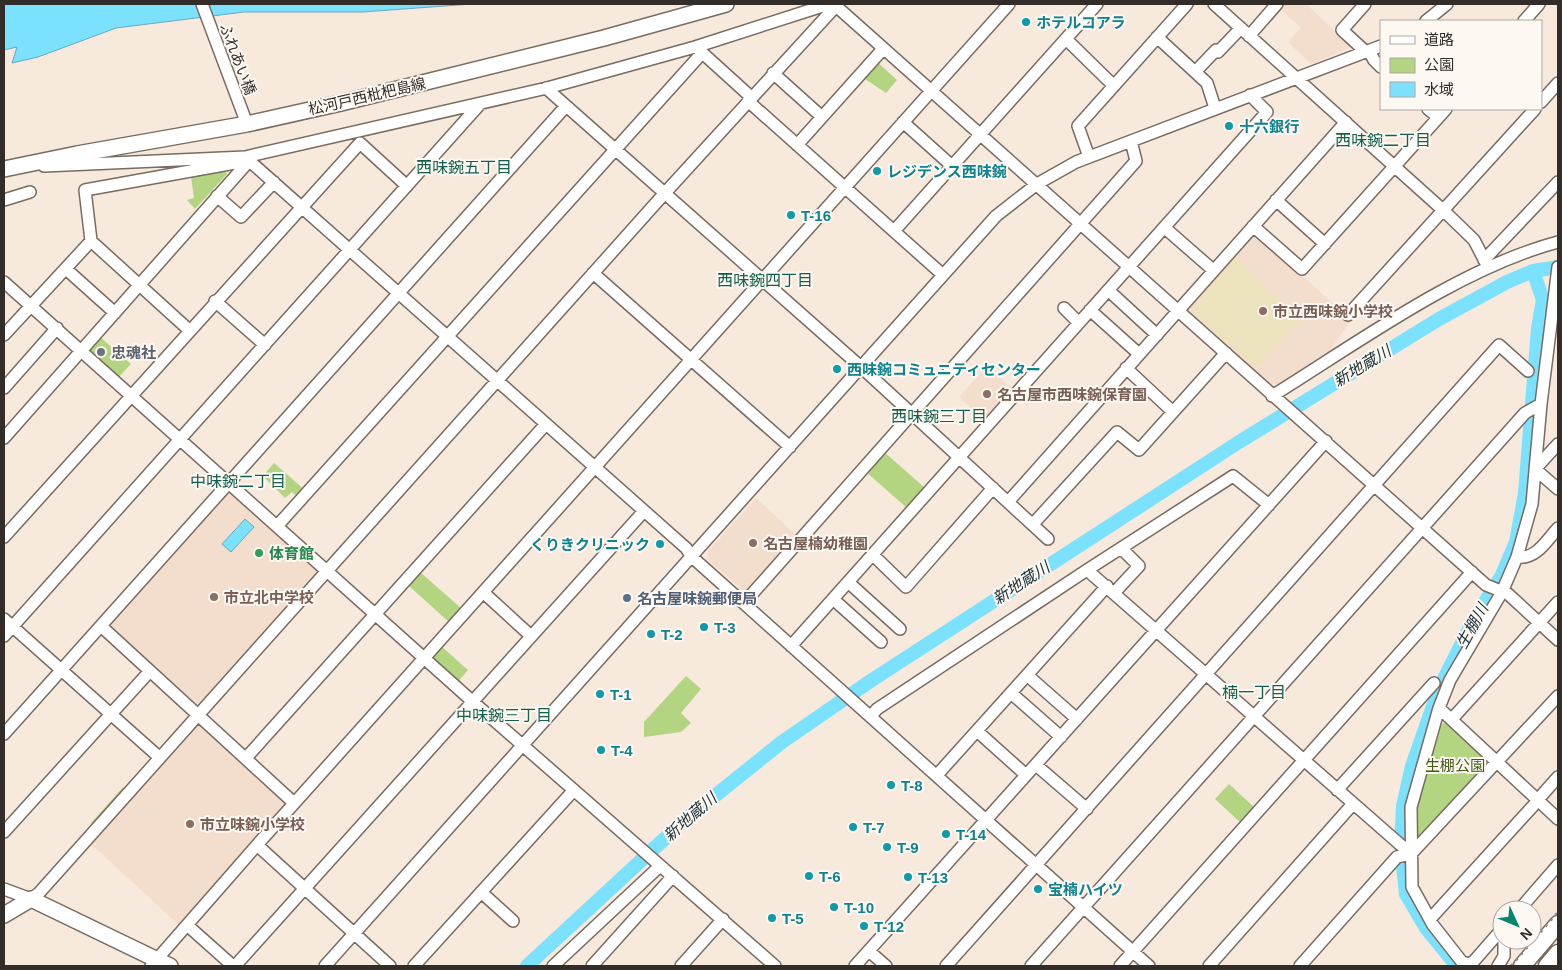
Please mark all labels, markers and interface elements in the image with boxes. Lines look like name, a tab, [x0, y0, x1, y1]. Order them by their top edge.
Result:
place label: ホテルコアラ	[1036, 14, 1126, 31]
marker: ホテルコアラ	[1020, 16, 1032, 28]
legend	[1380, 20, 1542, 110]
street label: ふれあい橋	[217, 21, 259, 97]
text: 道路	[1424, 31, 1454, 48]
text: 公園	[1424, 56, 1454, 73]
street label: 松河戸西枇杷島線	[307, 74, 427, 118]
text: 水域	[1424, 81, 1454, 98]
place label: 十六銀行	[1239, 118, 1299, 135]
marker: 十六銀行	[1223, 120, 1235, 132]
district label: 西味鋺二丁目	[1335, 132, 1431, 149]
district label: 西味鋺五丁目	[416, 159, 512, 176]
place label: レジデンス西味鋺	[887, 163, 1007, 180]
marker: レジデンス西味鋺	[871, 165, 883, 177]
place label: T-16	[801, 207, 831, 224]
marker: T-16	[785, 209, 797, 221]
district label: 西味鋺四丁目	[717, 272, 813, 289]
place label: 市立西味鋺小学校	[1273, 303, 1393, 320]
marker: 市立西味鋺小学校	[1257, 305, 1269, 317]
water label: 新地蔵川	[1330, 341, 1396, 390]
place label: 忠魂社	[111, 344, 156, 361]
marker: 忠魂社	[95, 346, 107, 358]
place label: 西味鋺コミュニティセンター	[847, 361, 1041, 378]
marker: 西味鋺コミュニティセンター	[831, 363, 843, 375]
place label: 名古屋市西味鋺保育園	[997, 386, 1147, 403]
marker: 名古屋市西味鋺保育園	[981, 388, 993, 400]
district label: 西味鋺三丁目	[891, 408, 987, 425]
district label: 中味鋺二丁目	[190, 473, 286, 490]
place label: 名古屋楠幼稚園	[763, 535, 868, 552]
place label: くりきクリニック	[530, 536, 650, 553]
marker: 名古屋楠幼稚園	[747, 537, 759, 549]
marker: くりきクリニック	[654, 538, 666, 550]
place label: 体育館	[269, 545, 314, 562]
marker: 体育館	[253, 547, 265, 559]
water label: 新地蔵川	[990, 557, 1054, 608]
place label: 市立北中学校	[224, 589, 314, 606]
place label: 名古屋味鋺郵便局	[637, 590, 757, 607]
marker: 市立北中学校	[208, 591, 220, 603]
marker: 名古屋味鋺郵便局	[621, 592, 633, 604]
water label: 生棚川	[1453, 599, 1492, 651]
place label: T-3	[714, 619, 736, 636]
marker: T-3	[698, 621, 710, 633]
place label: T-2	[661, 626, 683, 643]
marker: T-2	[645, 628, 657, 640]
district label: 楠一丁目	[1222, 684, 1286, 701]
place label: T-1	[610, 686, 632, 703]
marker: T-1	[594, 688, 606, 700]
district label: 中味鋺三丁目	[456, 707, 552, 724]
place label: T-4	[611, 742, 633, 759]
marker: T-4	[595, 744, 607, 756]
park label: 生棚公園	[1425, 757, 1485, 774]
place label: T-8	[901, 777, 923, 794]
marker: T-8	[885, 779, 897, 791]
water label: 新地蔵川	[660, 788, 721, 844]
place label: 市立味鋺小学校	[200, 816, 305, 833]
marker: 市立味鋺小学校	[184, 818, 196, 830]
place label: T-7	[863, 819, 885, 836]
marker: T-7	[847, 821, 859, 833]
place label: T-14	[956, 826, 987, 843]
marker: T-14	[940, 828, 952, 840]
place label: T-9	[897, 839, 919, 856]
marker: T-9	[881, 841, 893, 853]
place label: T-6	[819, 868, 841, 885]
place label: T-13	[918, 869, 948, 886]
marker: T-6	[803, 870, 815, 882]
marker: T-13	[902, 871, 914, 883]
place label: 宝楠ハイツ	[1048, 881, 1123, 898]
marker: 宝楠ハイツ	[1032, 883, 1044, 895]
place label: T-10	[844, 899, 874, 916]
north arrow	[1492, 900, 1542, 950]
marker: T-10	[828, 901, 840, 913]
place label: T-5	[782, 910, 804, 927]
marker: T-5	[766, 912, 778, 924]
place label: T-12	[874, 918, 904, 935]
marker: T-12	[858, 920, 870, 932]
text: N	[1517, 925, 1536, 943]

